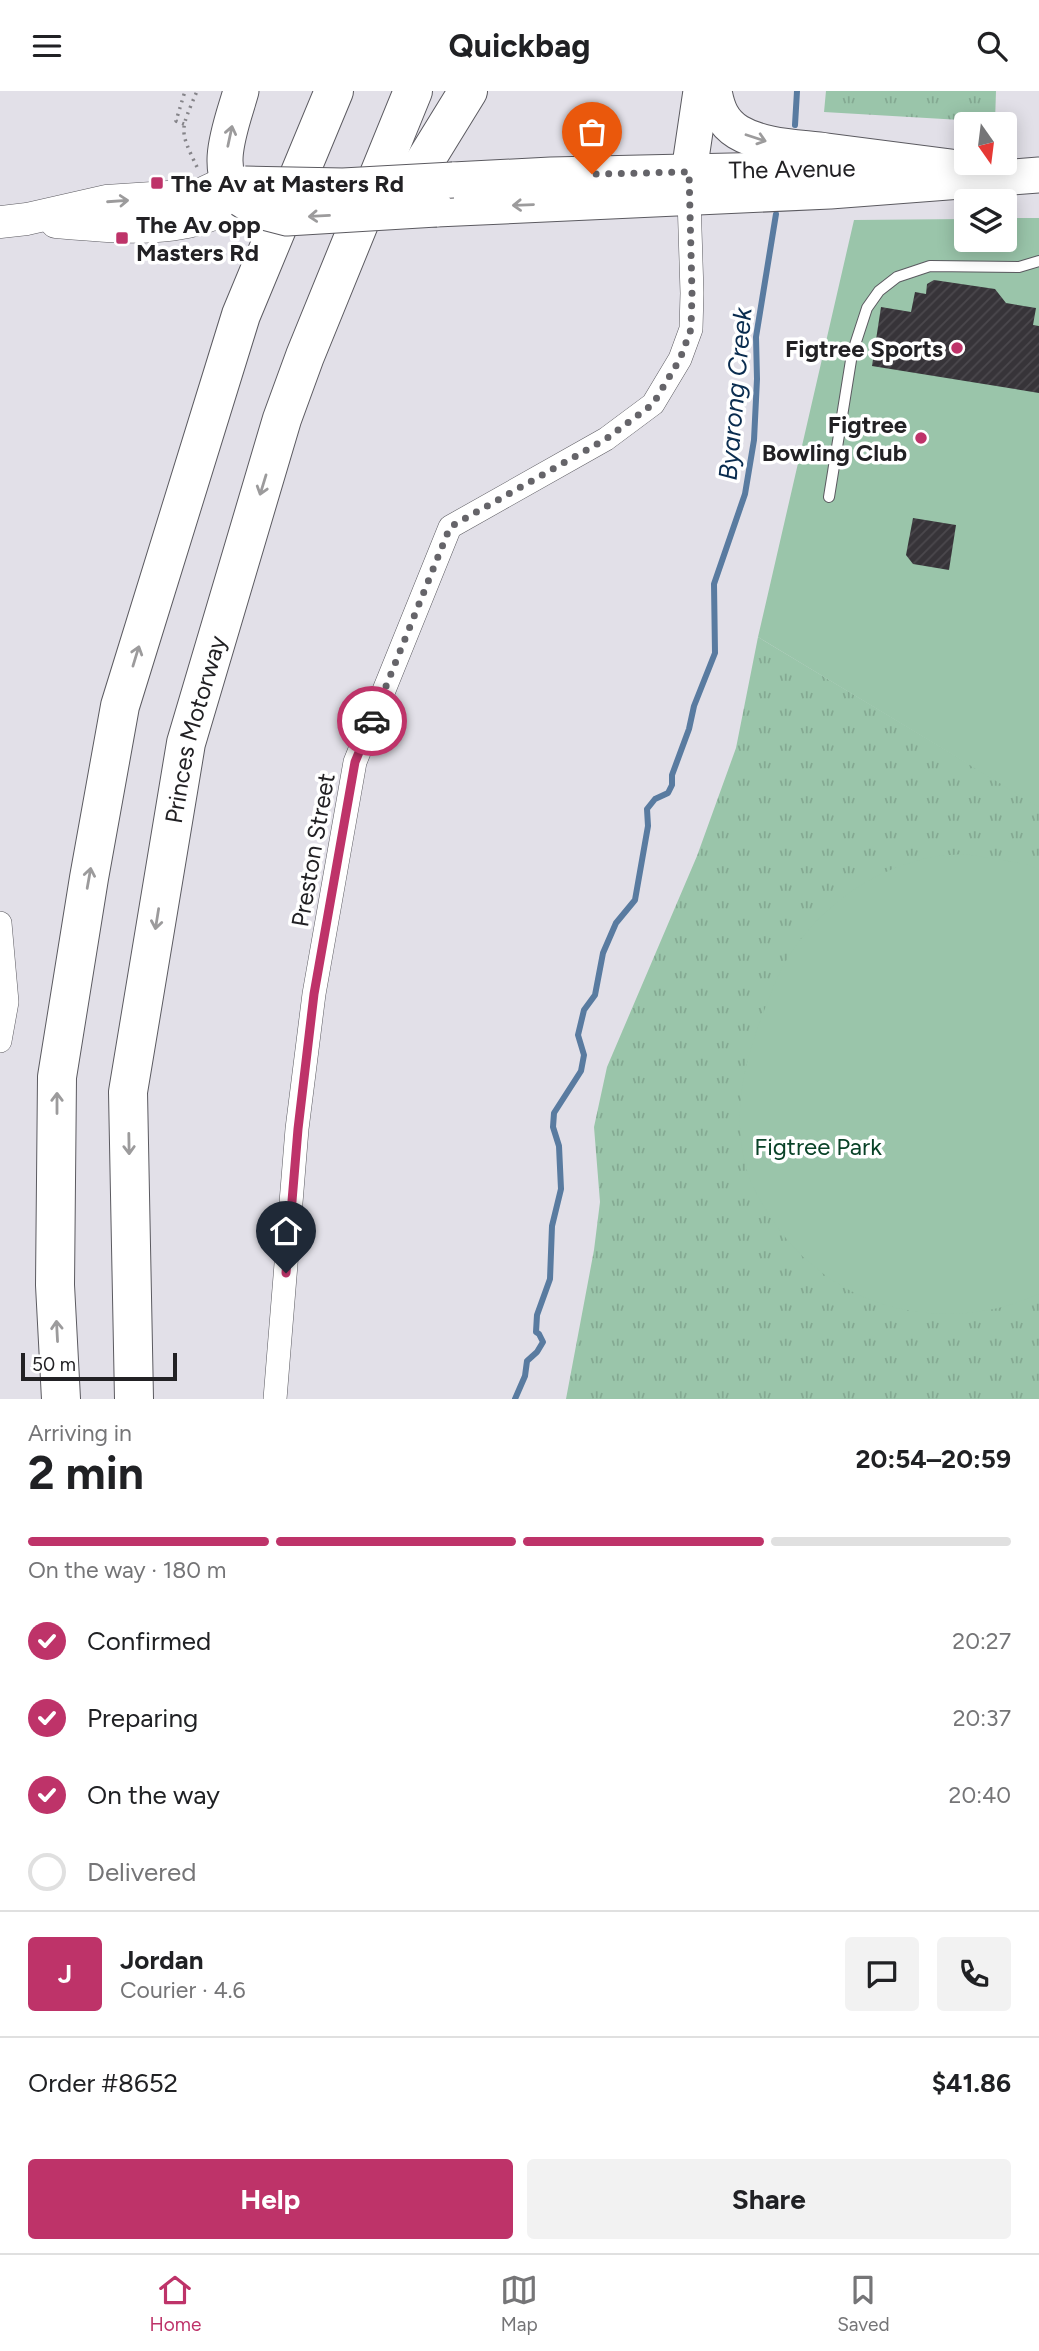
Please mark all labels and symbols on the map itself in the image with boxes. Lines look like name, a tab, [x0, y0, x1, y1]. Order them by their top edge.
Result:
pin	[562, 102, 622, 174]
north arrow	[954, 112, 1017, 175]
one-way arrow	[223, 125, 237, 148]
one-way arrow	[744, 133, 766, 146]
street label: The Avenue	[728, 153, 856, 185]
place label: The Av at Masters Rd	[171, 169, 404, 198]
marker: The Av at Masters Rd	[149, 175, 165, 191]
one-way arrow	[106, 194, 129, 207]
one-way arrow	[512, 199, 535, 212]
place label: The Av opp Masters Rd	[136, 210, 261, 267]
one-way arrow	[308, 210, 331, 223]
marker: The Av opp Masters Rd	[114, 230, 130, 246]
water label: Byarong Creek	[712, 305, 759, 482]
place label: Figtree Sports	[785, 334, 943, 363]
marker: Figtree Sports	[949, 340, 965, 356]
place label: Figtree Bowling Club	[762, 410, 907, 467]
marker: Figtree Bowling Club	[913, 430, 929, 446]
one-way arrow	[256, 473, 269, 495]
street label: Princes Motorway	[158, 632, 232, 825]
one-way arrow	[130, 645, 143, 667]
courier	[337, 686, 407, 756]
street label: Preston Street	[285, 771, 341, 929]
one-way arrow	[83, 868, 96, 890]
one-way arrow	[150, 907, 163, 930]
one-way arrow	[50, 1092, 63, 1115]
one-way arrow	[123, 1132, 136, 1155]
park label: Figtree Park	[754, 1132, 882, 1161]
pin	[256, 1201, 316, 1273]
one-way arrow	[51, 1320, 64, 1343]
scale bar	[21, 1350, 177, 1382]

